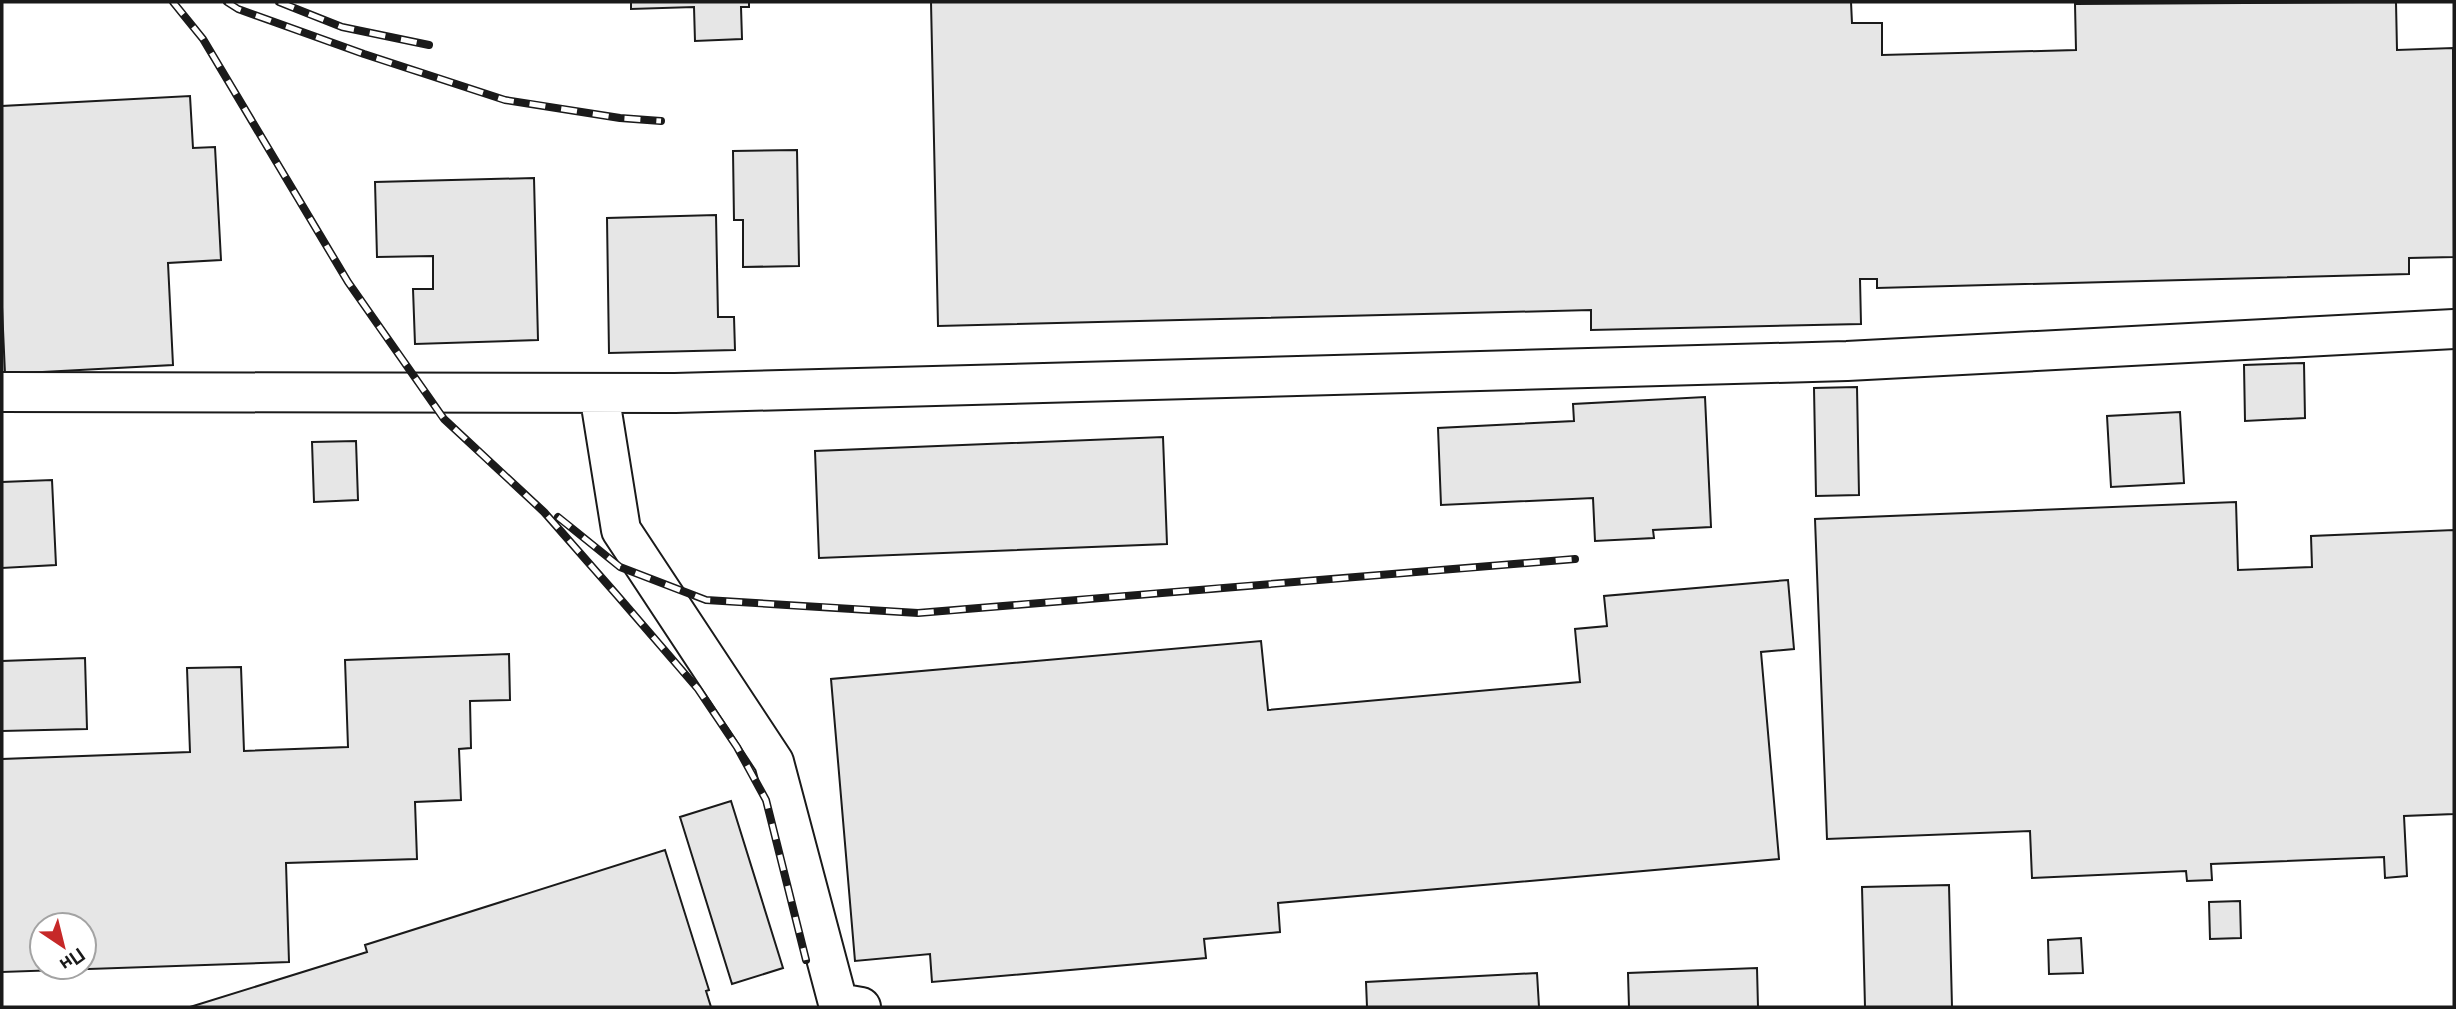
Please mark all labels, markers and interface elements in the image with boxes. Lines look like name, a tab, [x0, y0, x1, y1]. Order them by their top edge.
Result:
north arrow	[28, 911, 98, 981]
text: Пн	[56, 944, 89, 976]

